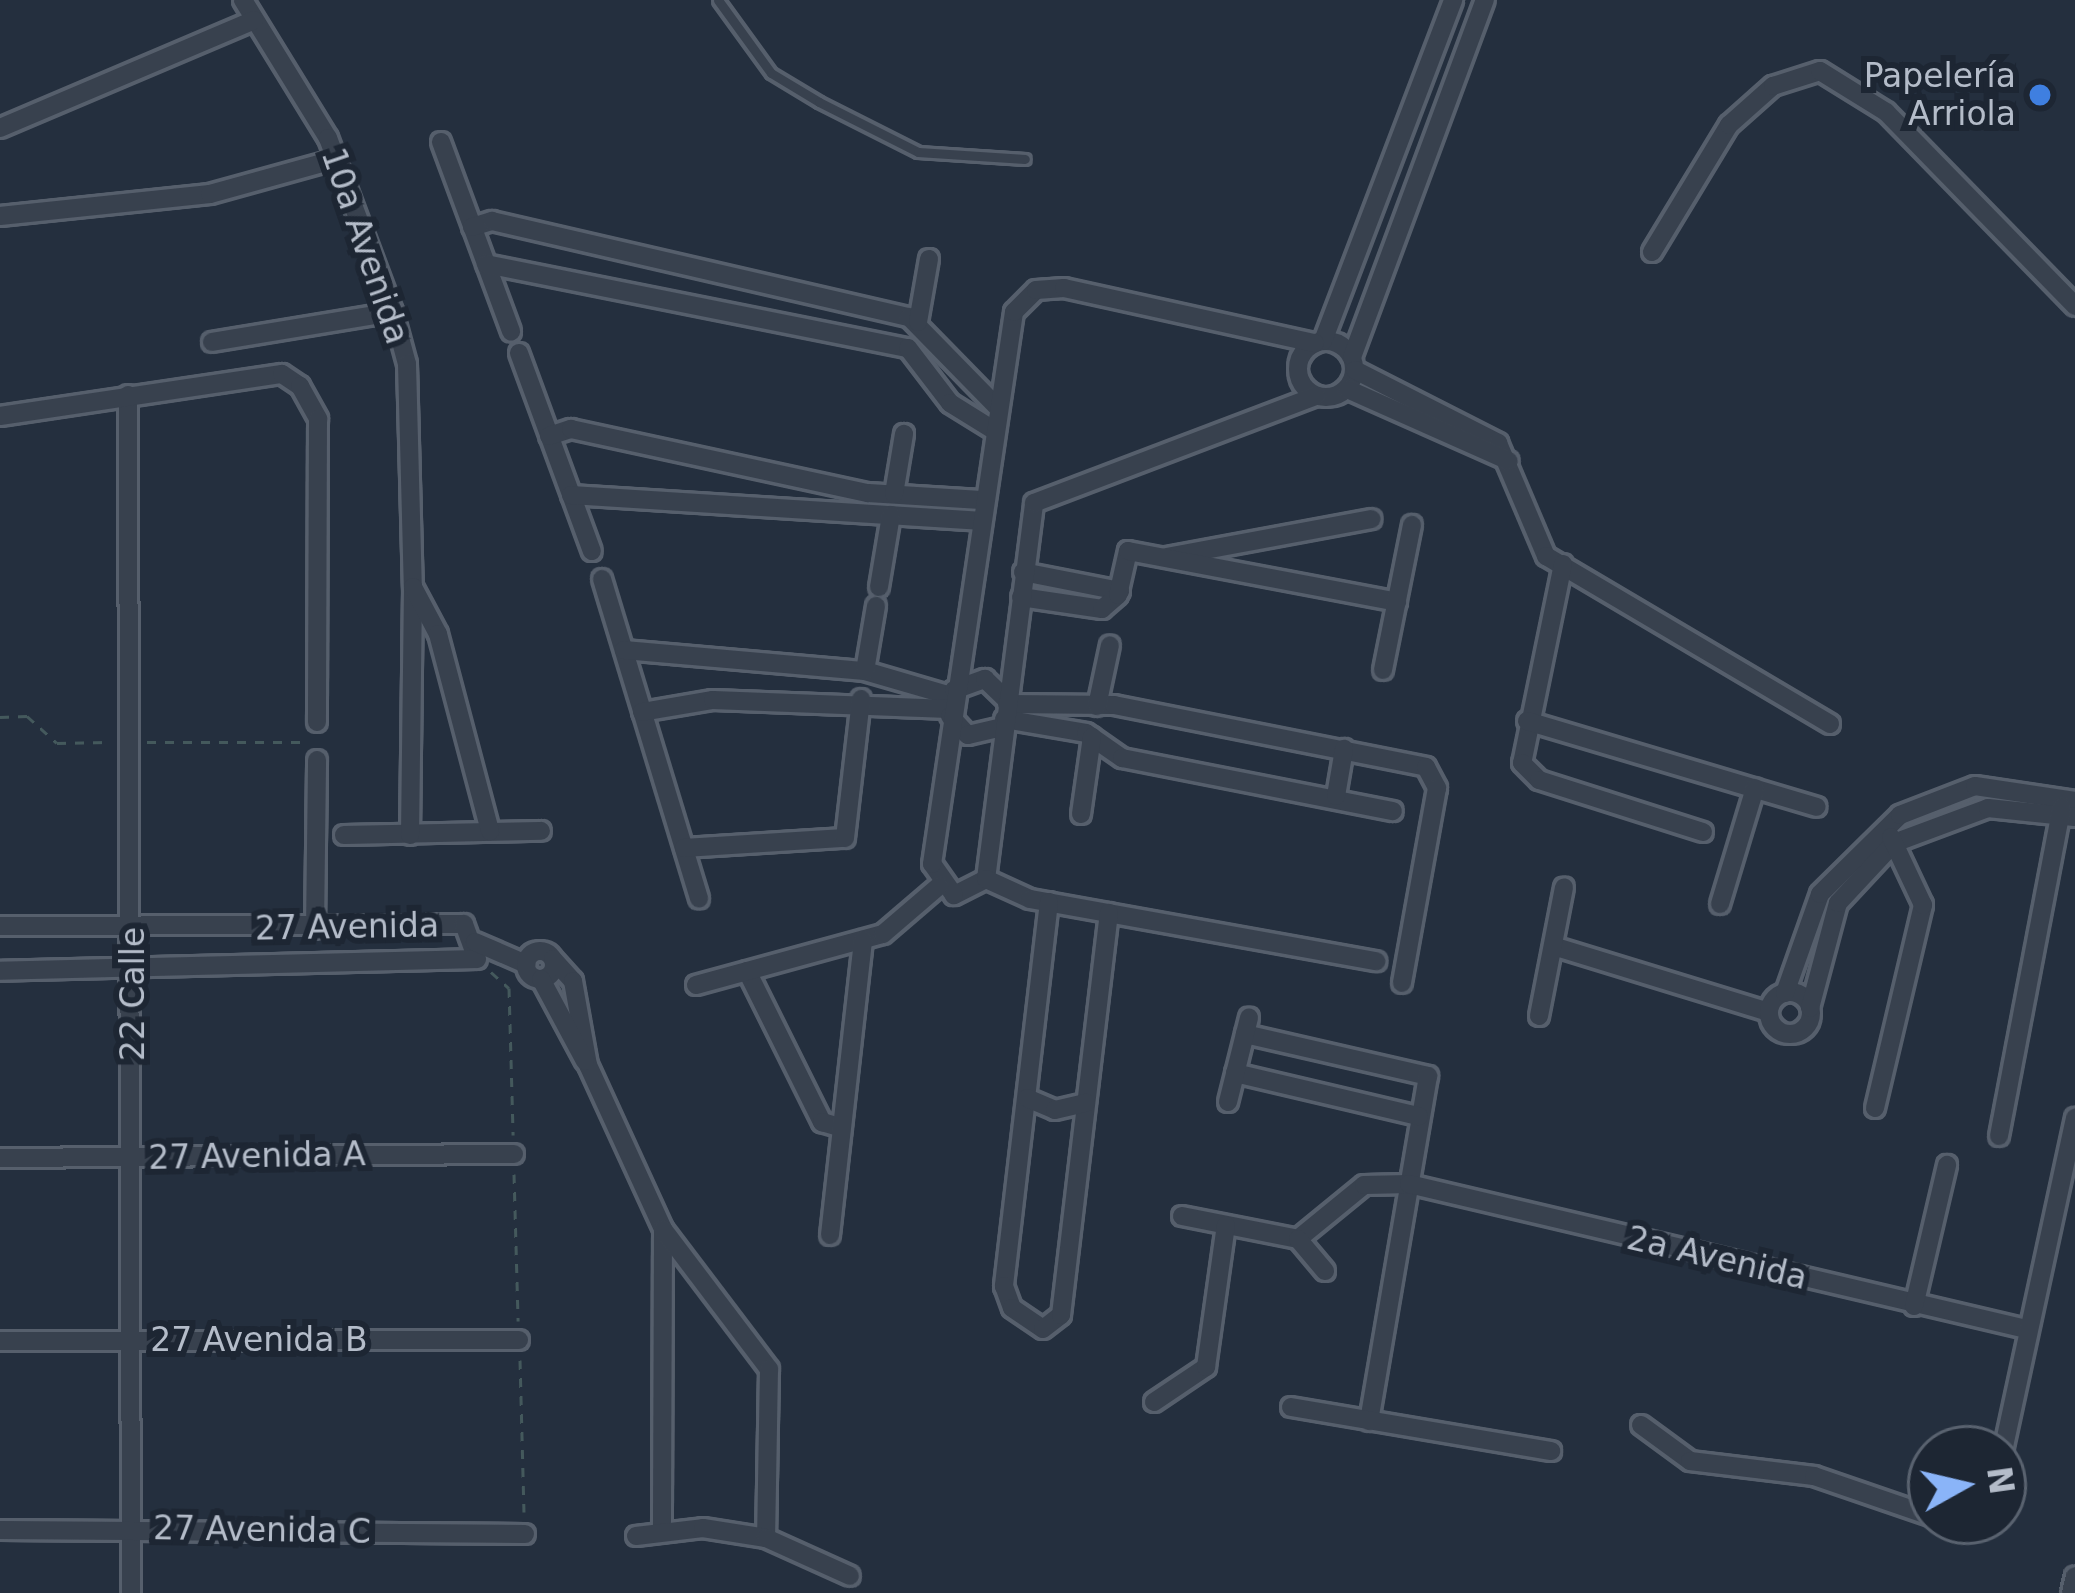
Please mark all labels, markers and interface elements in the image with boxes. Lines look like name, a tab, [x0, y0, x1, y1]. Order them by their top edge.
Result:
place label: Papelería Arriola	[1864, 56, 2016, 134]
marker: Papelería Arriola	[2027, 82, 2053, 108]
street label: 10a Avenida	[313, 143, 417, 349]
street label: 27 Avenida	[255, 906, 439, 948]
street label: 22 Calle	[113, 927, 153, 1061]
street label: 27 Avenida A	[148, 1134, 366, 1178]
street label: 2a Avenida	[1623, 1218, 1811, 1298]
street label: 27 Avenida B	[150, 1320, 368, 1360]
north arrow	[1907, 1425, 2027, 1545]
text: N	[1979, 1464, 2021, 1497]
street label: 27 Avenida C	[153, 1508, 371, 1552]

